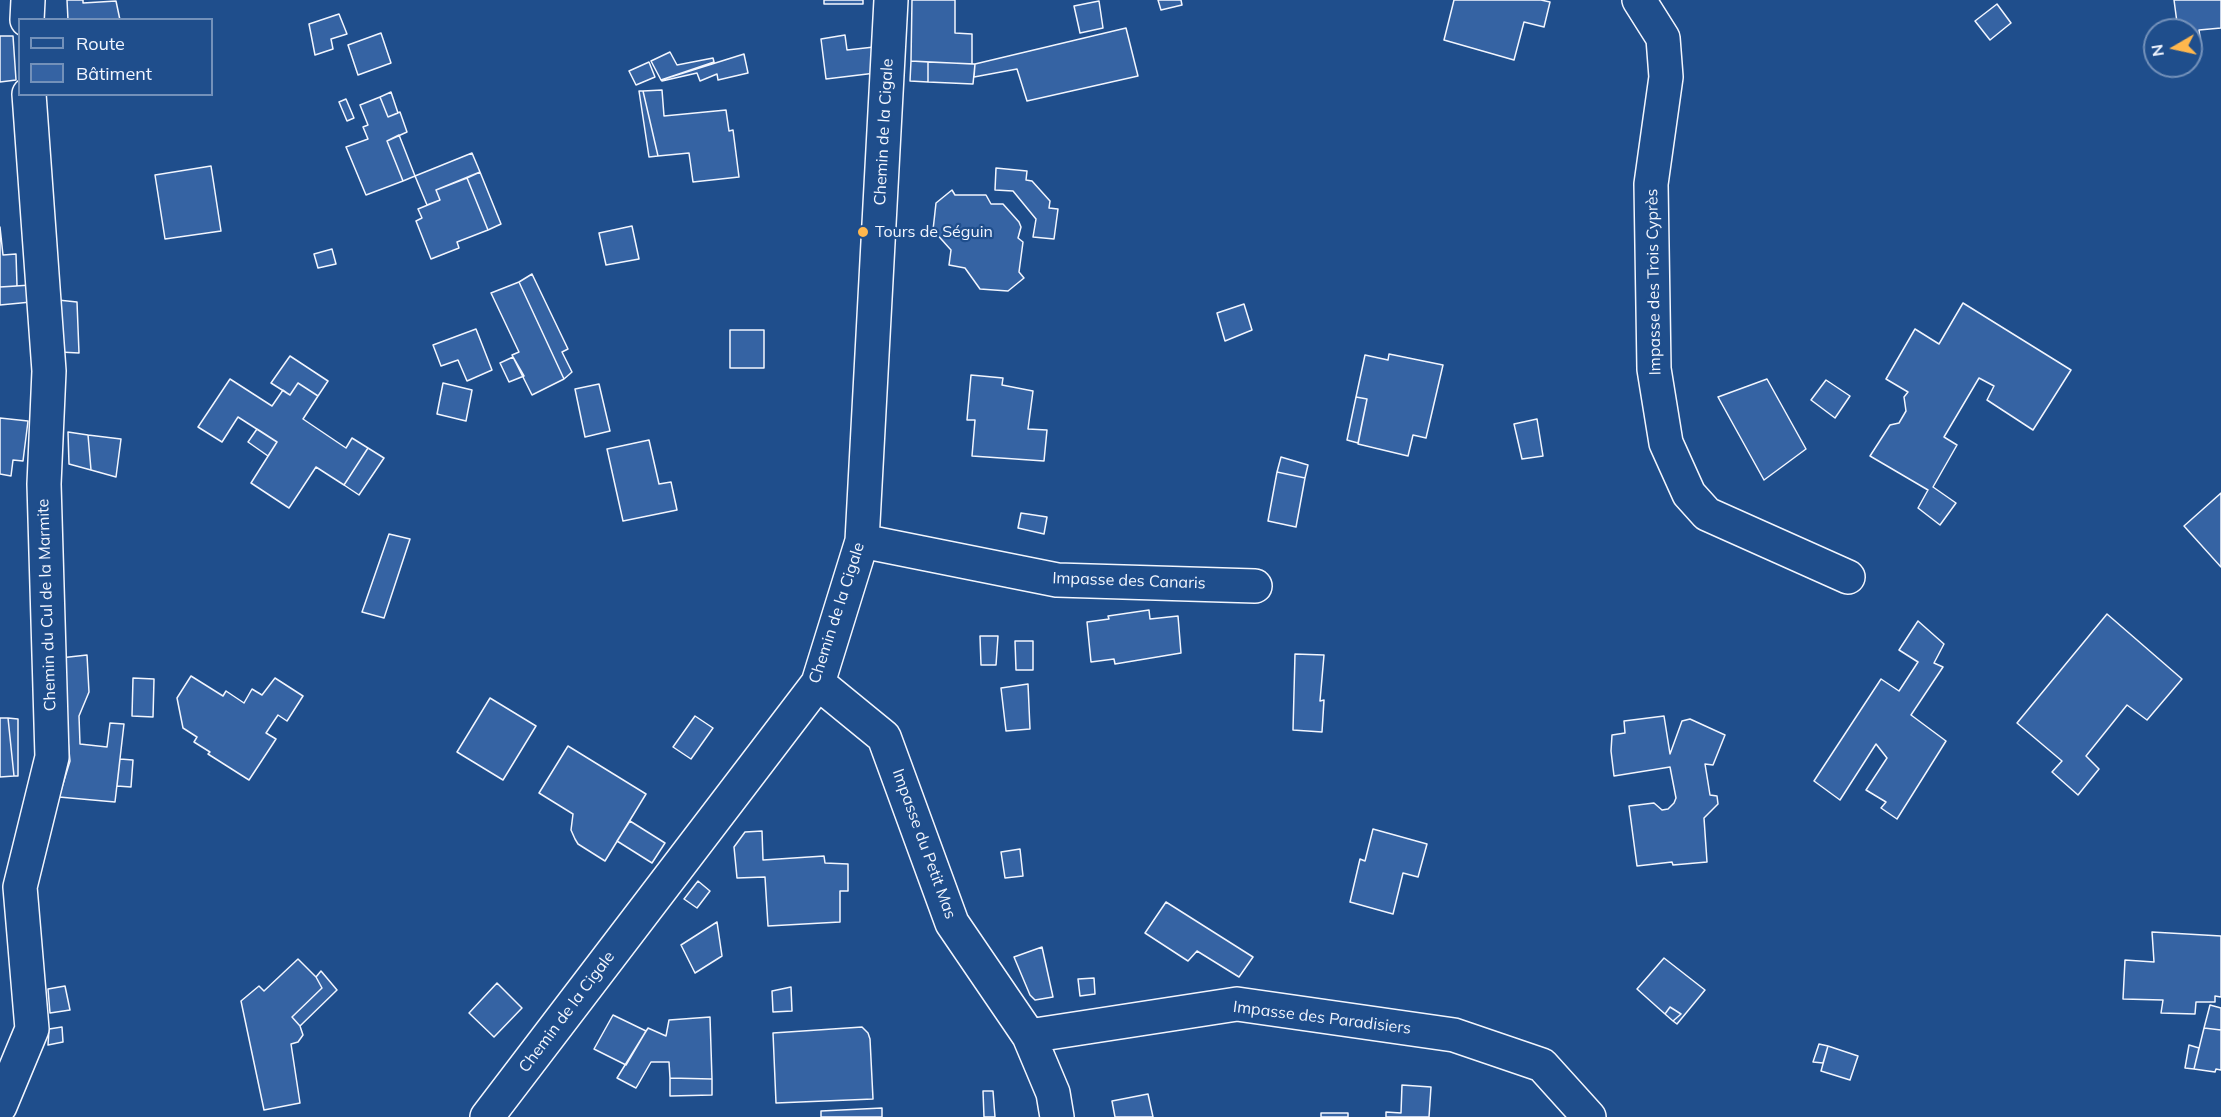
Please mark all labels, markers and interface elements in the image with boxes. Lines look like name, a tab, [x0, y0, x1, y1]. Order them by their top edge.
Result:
legend	[18, 18, 213, 96]
north arrow	[2143, 18, 2203, 78]
text: Route	[76, 32, 125, 55]
text: N	[2146, 43, 2168, 58]
street label: Chemin de la Cigale	[871, 58, 897, 206]
text: Bâtiment	[76, 62, 152, 85]
street label: Impasse des Trois Cyprès	[1643, 188, 1665, 376]
place label: Tours de Séguin	[875, 222, 993, 242]
marker: Tours de Séguin	[856, 225, 870, 239]
street label: Chemin du Cul de la Marmite	[34, 498, 60, 712]
street label: Chemin de la Cigale	[805, 540, 869, 686]
street label: Impasse des Canaris	[1052, 569, 1206, 593]
street label: Impasse du Petit Mas	[888, 766, 960, 922]
street label: Chemin de la Cigale	[515, 948, 619, 1076]
street label: Impasse des Paradisiers	[1232, 998, 1412, 1038]

